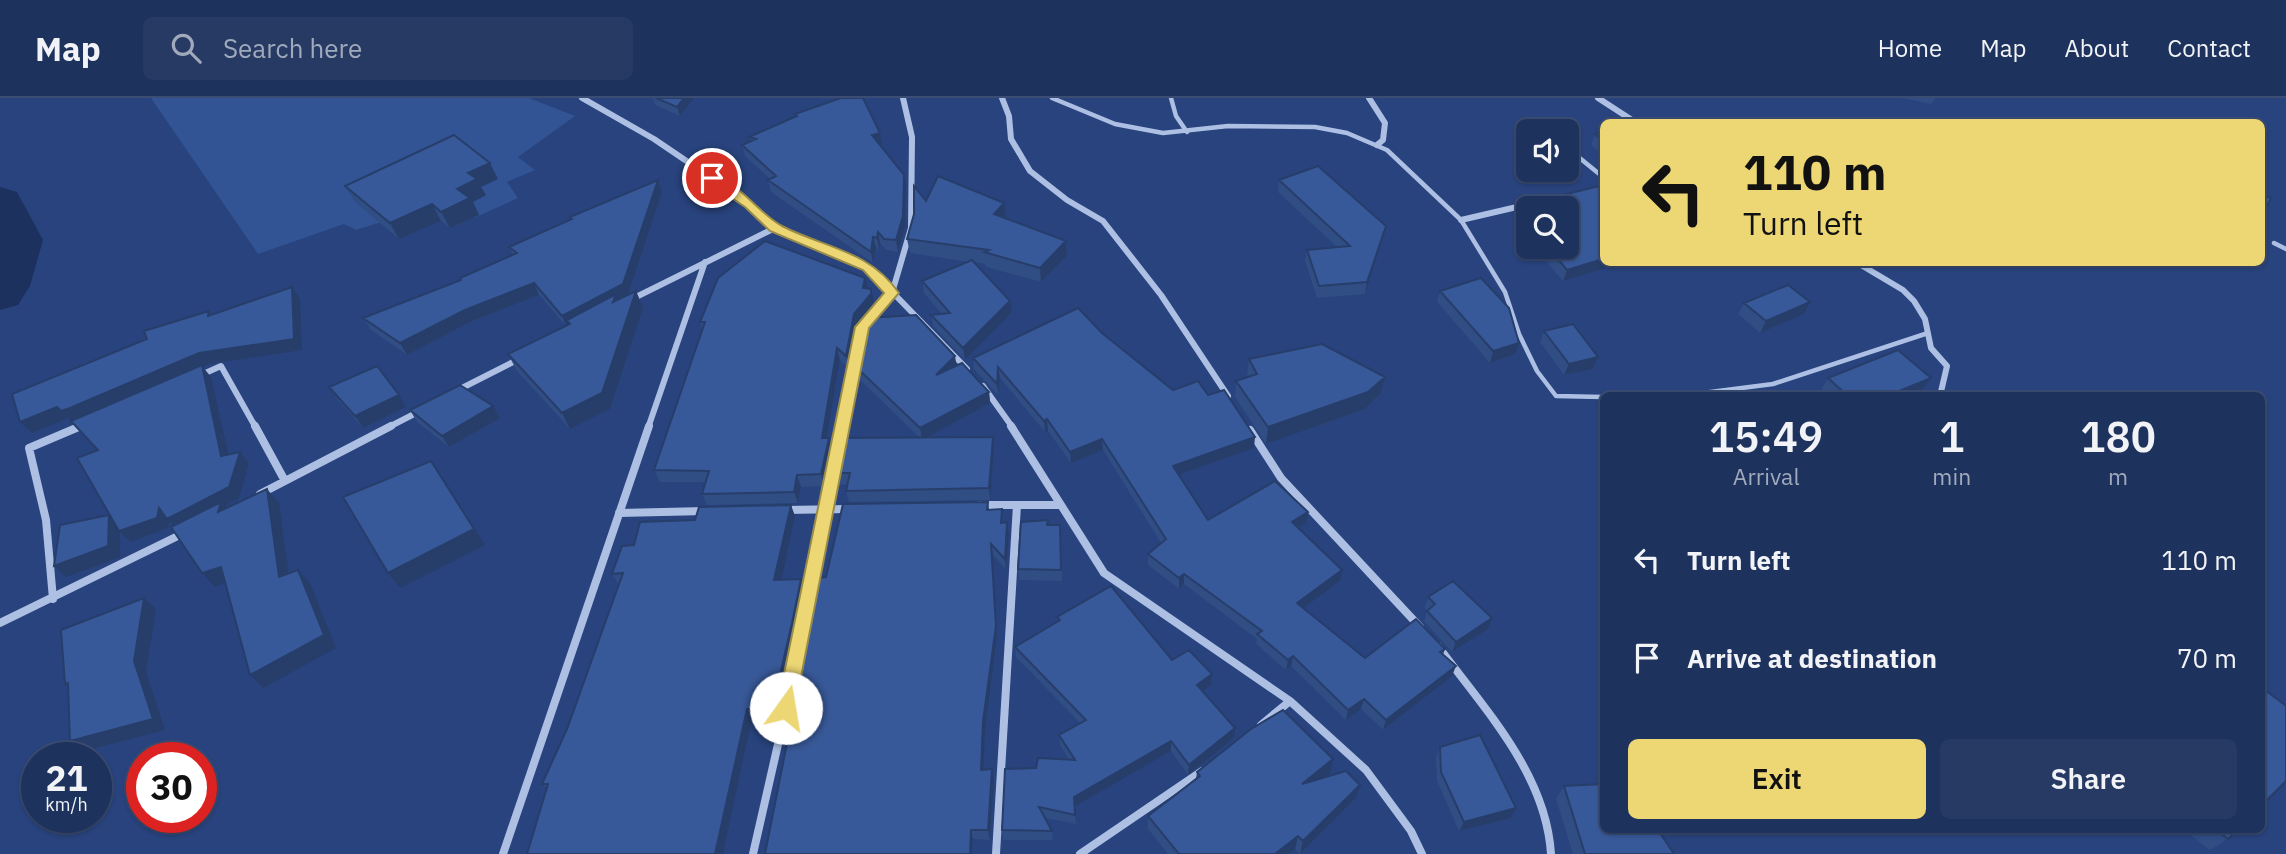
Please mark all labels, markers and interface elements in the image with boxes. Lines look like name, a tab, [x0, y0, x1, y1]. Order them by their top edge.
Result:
search box	[143, 17, 633, 80]
text: Map	[35, 27, 101, 70]
icon: search	[167, 29, 205, 67]
text: Search here	[223, 31, 362, 65]
text: Home	[1878, 32, 1942, 64]
text: Map	[1980, 32, 2026, 64]
text: About	[2064, 32, 2129, 64]
text: Contact	[2167, 32, 2251, 64]
map controls	[1516, 119, 1579, 259]
button: sound	[1516, 119, 1579, 182]
text: 110 m	[1743, 140, 1887, 203]
icon: left	[1628, 147, 1719, 238]
pin	[682, 148, 742, 208]
icon: arrive	[693, 159, 731, 197]
button: search	[1516, 196, 1579, 259]
text: Turn left	[1743, 202, 1863, 244]
text: 15:49	[1709, 409, 1823, 464]
text: 1	[1939, 409, 1964, 464]
text: 180	[2080, 409, 2156, 464]
text: Arrival	[1733, 461, 1800, 491]
text: min	[1932, 461, 1971, 491]
text: m	[2108, 461, 2128, 491]
icon: left	[1628, 541, 1666, 579]
text: Turn left	[1687, 543, 1790, 577]
text: 110 m	[2161, 543, 2237, 577]
icon: arrive	[1628, 639, 1666, 677]
text: Arrive at destination	[1687, 641, 1937, 675]
text: 70 m	[2177, 641, 2237, 675]
position arrow	[749, 671, 823, 745]
button: Exit	[1628, 739, 1926, 819]
button: Share	[1940, 739, 2237, 819]
speed limit sign: 30	[126, 742, 217, 833]
text: 21	[45, 755, 88, 801]
text: km/h	[45, 793, 88, 816]

